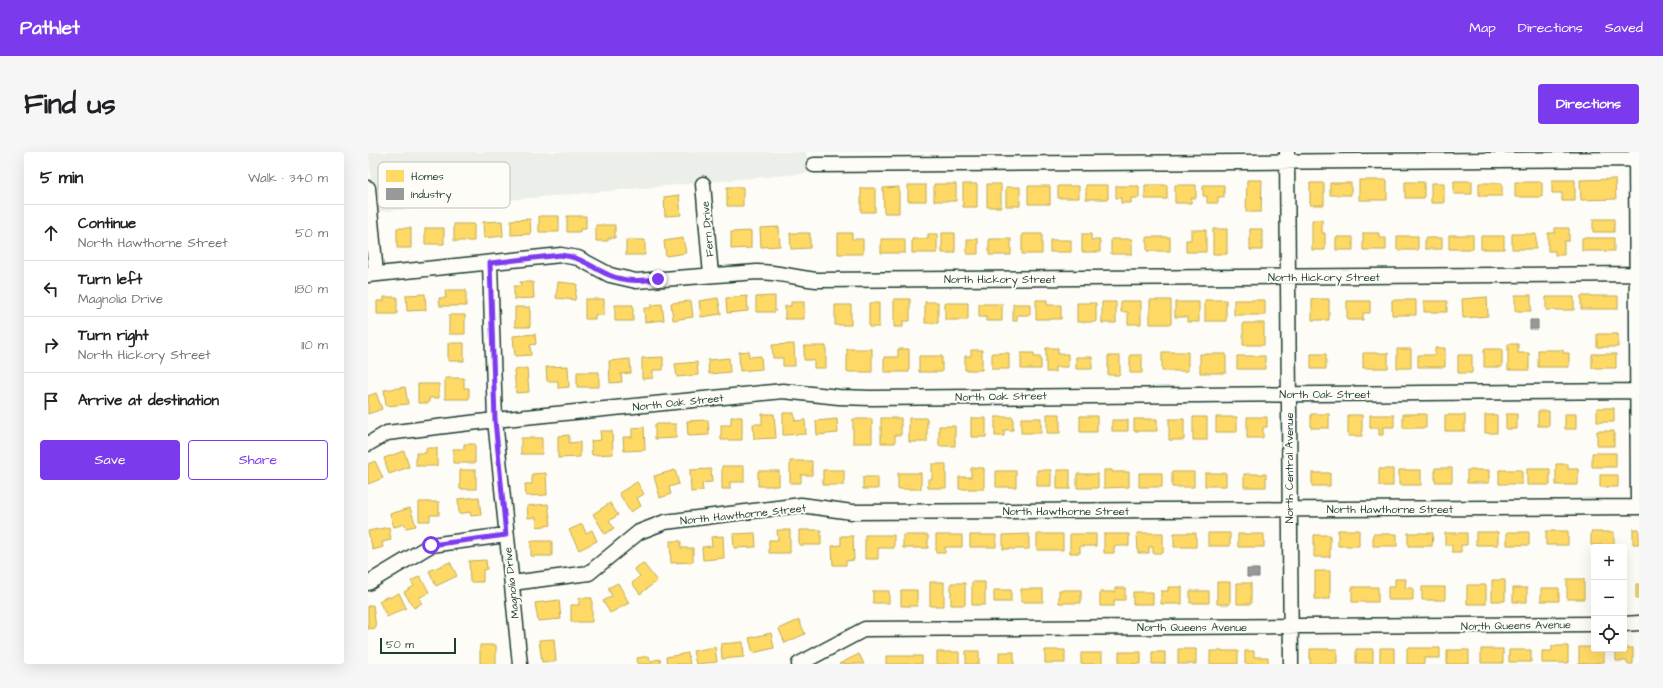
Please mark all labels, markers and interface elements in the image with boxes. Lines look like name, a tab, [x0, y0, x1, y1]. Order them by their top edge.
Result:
text: Pathlet	[20, 15, 80, 42]
text: Map	[1469, 18, 1496, 38]
text: Directions	[1518, 18, 1583, 38]
text: Saved	[1605, 18, 1643, 38]
button: Directions	[1538, 84, 1639, 124]
text: Find us	[24, 85, 115, 124]
legend	[378, 162, 510, 208]
text: 5 min	[40, 166, 83, 190]
text: Walk · 340 m	[248, 169, 328, 187]
text: Homes	[411, 169, 444, 184]
text: Industry	[411, 187, 451, 203]
street label: Fern Drive	[698, 200, 717, 258]
text: Continue	[78, 213, 136, 234]
icon: ahead	[40, 222, 62, 244]
text: 50 m	[295, 224, 328, 242]
text: North Hawthorne Street	[78, 234, 228, 252]
text: Turn left	[78, 269, 142, 290]
route end	[649, 270, 667, 288]
street label: North Hickory Street	[1268, 270, 1381, 286]
street label: North Hickory Street	[944, 272, 1057, 288]
icon: left	[40, 278, 62, 300]
text: 180 m	[294, 280, 328, 298]
text: Magnolia Drive	[78, 290, 163, 308]
text: Turn right	[78, 325, 149, 346]
icon: right	[40, 334, 62, 356]
text: 110 m	[301, 336, 328, 354]
text: North Hickory Street	[78, 346, 211, 364]
street label: North Oak Street	[1279, 387, 1371, 402]
street label: North Oak Street	[955, 388, 1047, 405]
icon: arrive	[40, 390, 62, 412]
text: Arrive at destination	[78, 390, 219, 411]
street label: North Oak Street	[632, 390, 725, 415]
street label: North Central Avenue	[1282, 413, 1297, 523]
button: Save	[40, 440, 180, 480]
button: Share	[188, 440, 328, 480]
street label: North Hawthorne Street	[679, 500, 807, 529]
street label: North Hawthorne Street	[1327, 502, 1454, 517]
street label: North Hawthorne Street	[1003, 504, 1130, 519]
route start	[422, 536, 440, 554]
map controls	[1591, 544, 1627, 652]
button: +	[1591, 544, 1627, 580]
street label: Magnolia Drive	[500, 546, 524, 620]
button: −	[1591, 580, 1627, 616]
button: locate	[1591, 616, 1627, 652]
street label: North Queens Avenue	[1461, 617, 1571, 634]
street label: North Queens Avenue	[1137, 620, 1247, 635]
scale bar	[380, 636, 456, 655]
text: 50 m	[386, 637, 414, 652]

